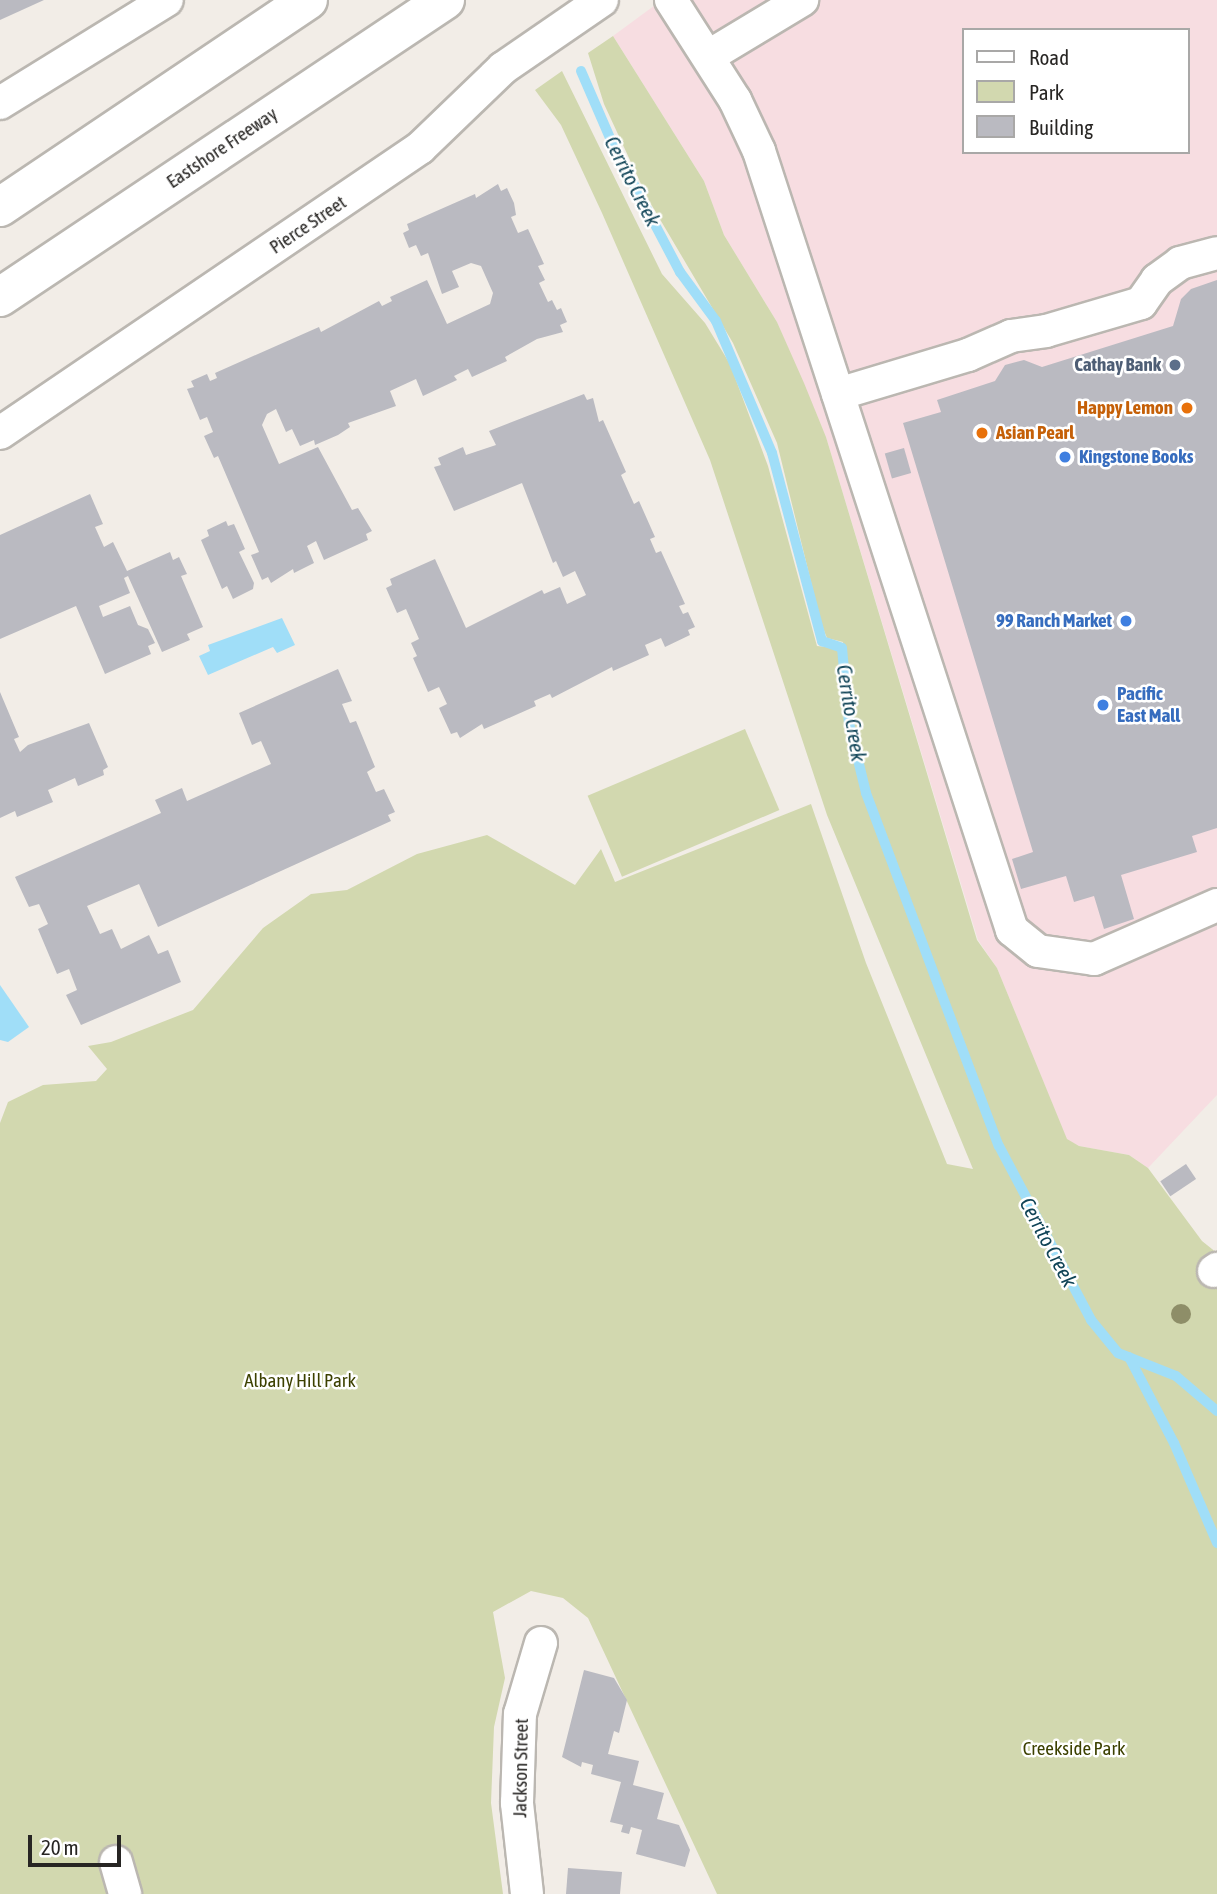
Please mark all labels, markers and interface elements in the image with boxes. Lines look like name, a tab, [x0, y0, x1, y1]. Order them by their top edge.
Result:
legend	[962, 28, 1189, 154]
text: Road	[1029, 45, 1069, 69]
text: Park	[1029, 80, 1064, 104]
street label: Eastshore Freeway	[162, 103, 282, 193]
text: Building	[1029, 115, 1093, 139]
water label: Cerrito Creek	[600, 132, 666, 230]
street label: Pierce Street	[265, 191, 351, 259]
place label: Cathay Bank	[1074, 354, 1161, 376]
marker: Cathay Bank	[1167, 357, 1183, 373]
place label: Happy Lemon	[1077, 397, 1173, 419]
marker: Happy Lemon	[1179, 400, 1195, 416]
place label: Asian Pearl	[996, 422, 1074, 444]
marker: Asian Pearl	[974, 425, 990, 441]
place label: Kingstone Books	[1079, 446, 1193, 468]
marker: Kingstone Books	[1057, 449, 1073, 465]
place label: 99 Ranch Market	[996, 610, 1112, 632]
marker: 99 Ranch Market	[1118, 613, 1134, 629]
water label: Cerrito Creek	[832, 663, 872, 763]
place label: Pacific East Mall	[1117, 683, 1180, 727]
marker: Pacific East Mall	[1095, 697, 1111, 713]
water label: Cerrito Creek	[1015, 1193, 1083, 1291]
park label: Albany Hill Park	[244, 1370, 356, 1392]
street label: Jackson Street	[509, 1718, 533, 1818]
park label: Creekside Park	[1023, 1738, 1125, 1760]
scale bar	[32, 1820, 124, 1864]
text: 20 m	[41, 1835, 79, 1859]

